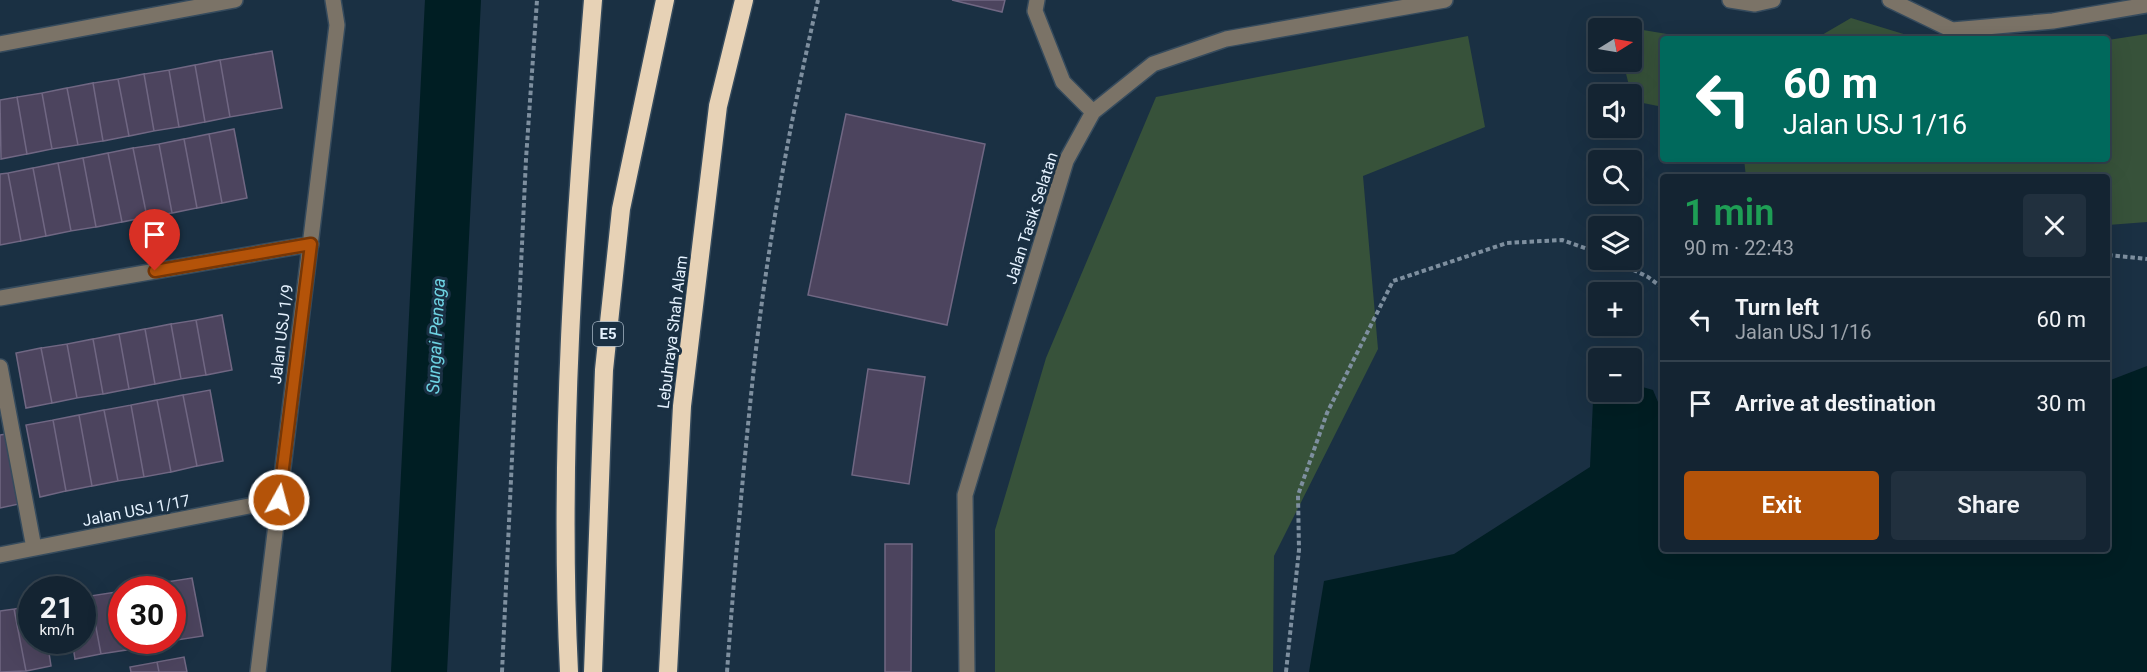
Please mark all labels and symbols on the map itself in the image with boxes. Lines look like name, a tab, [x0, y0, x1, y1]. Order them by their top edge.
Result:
north arrow	[1588, 18, 1642, 72]
street label: Jalan Tasik Selatan	[1001, 150, 1062, 287]
pin	[129, 209, 180, 271]
street label: Lebuhraya Shah Alam	[654, 254, 691, 410]
water label: Sungai Penaga	[422, 277, 449, 395]
street label: Jalan USJ 1/9	[266, 283, 297, 385]
road number: E5	[593, 322, 623, 346]
position arrow	[247, 468, 311, 532]
street label: Jalan USJ 1/17	[81, 491, 191, 530]
speed limit sign: 30	[108, 576, 186, 654]

